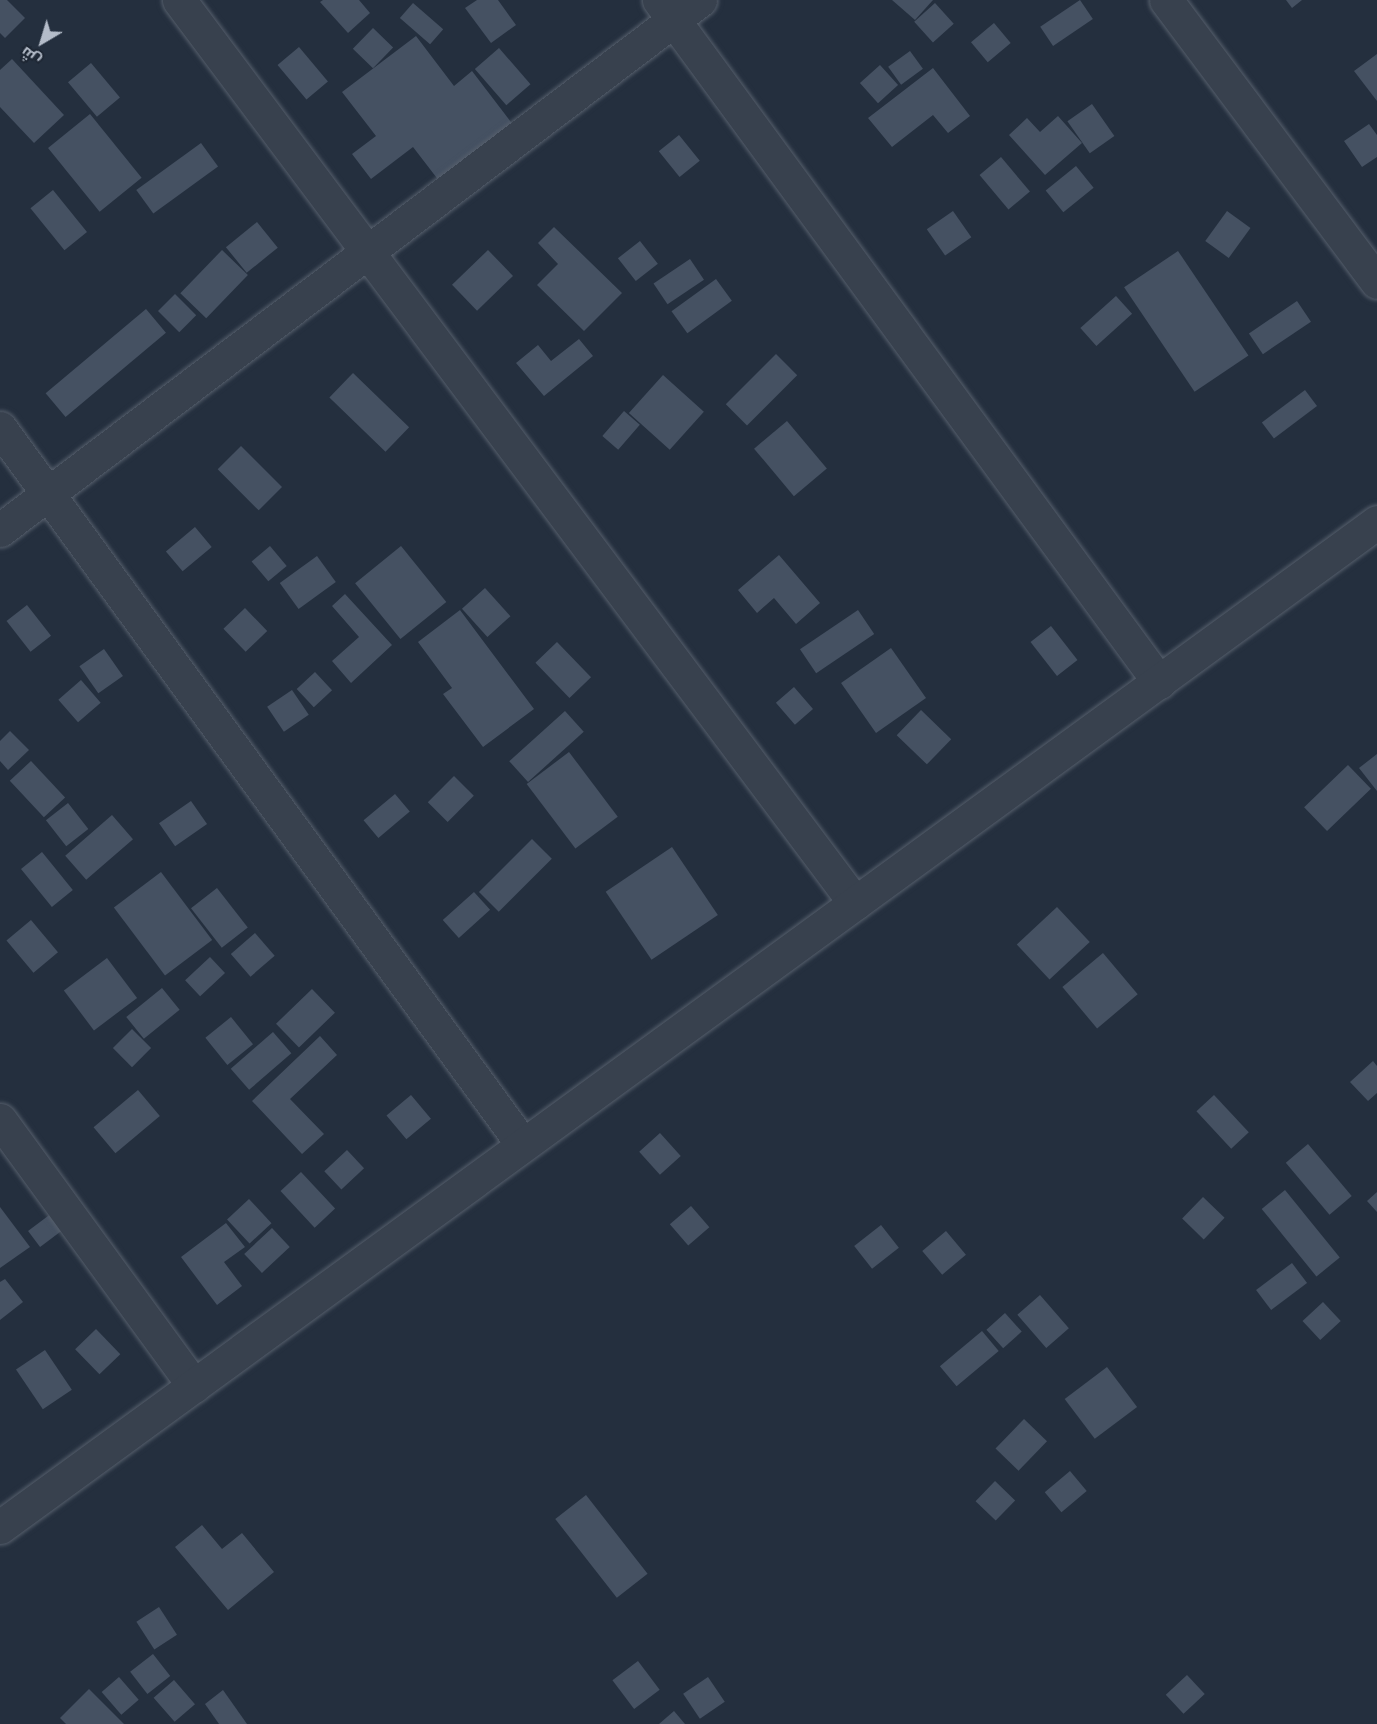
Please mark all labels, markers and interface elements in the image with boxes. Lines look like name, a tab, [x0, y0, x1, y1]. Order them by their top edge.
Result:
north arrow	[12, 12, 72, 72]
text: ش	[16, 41, 46, 71]

